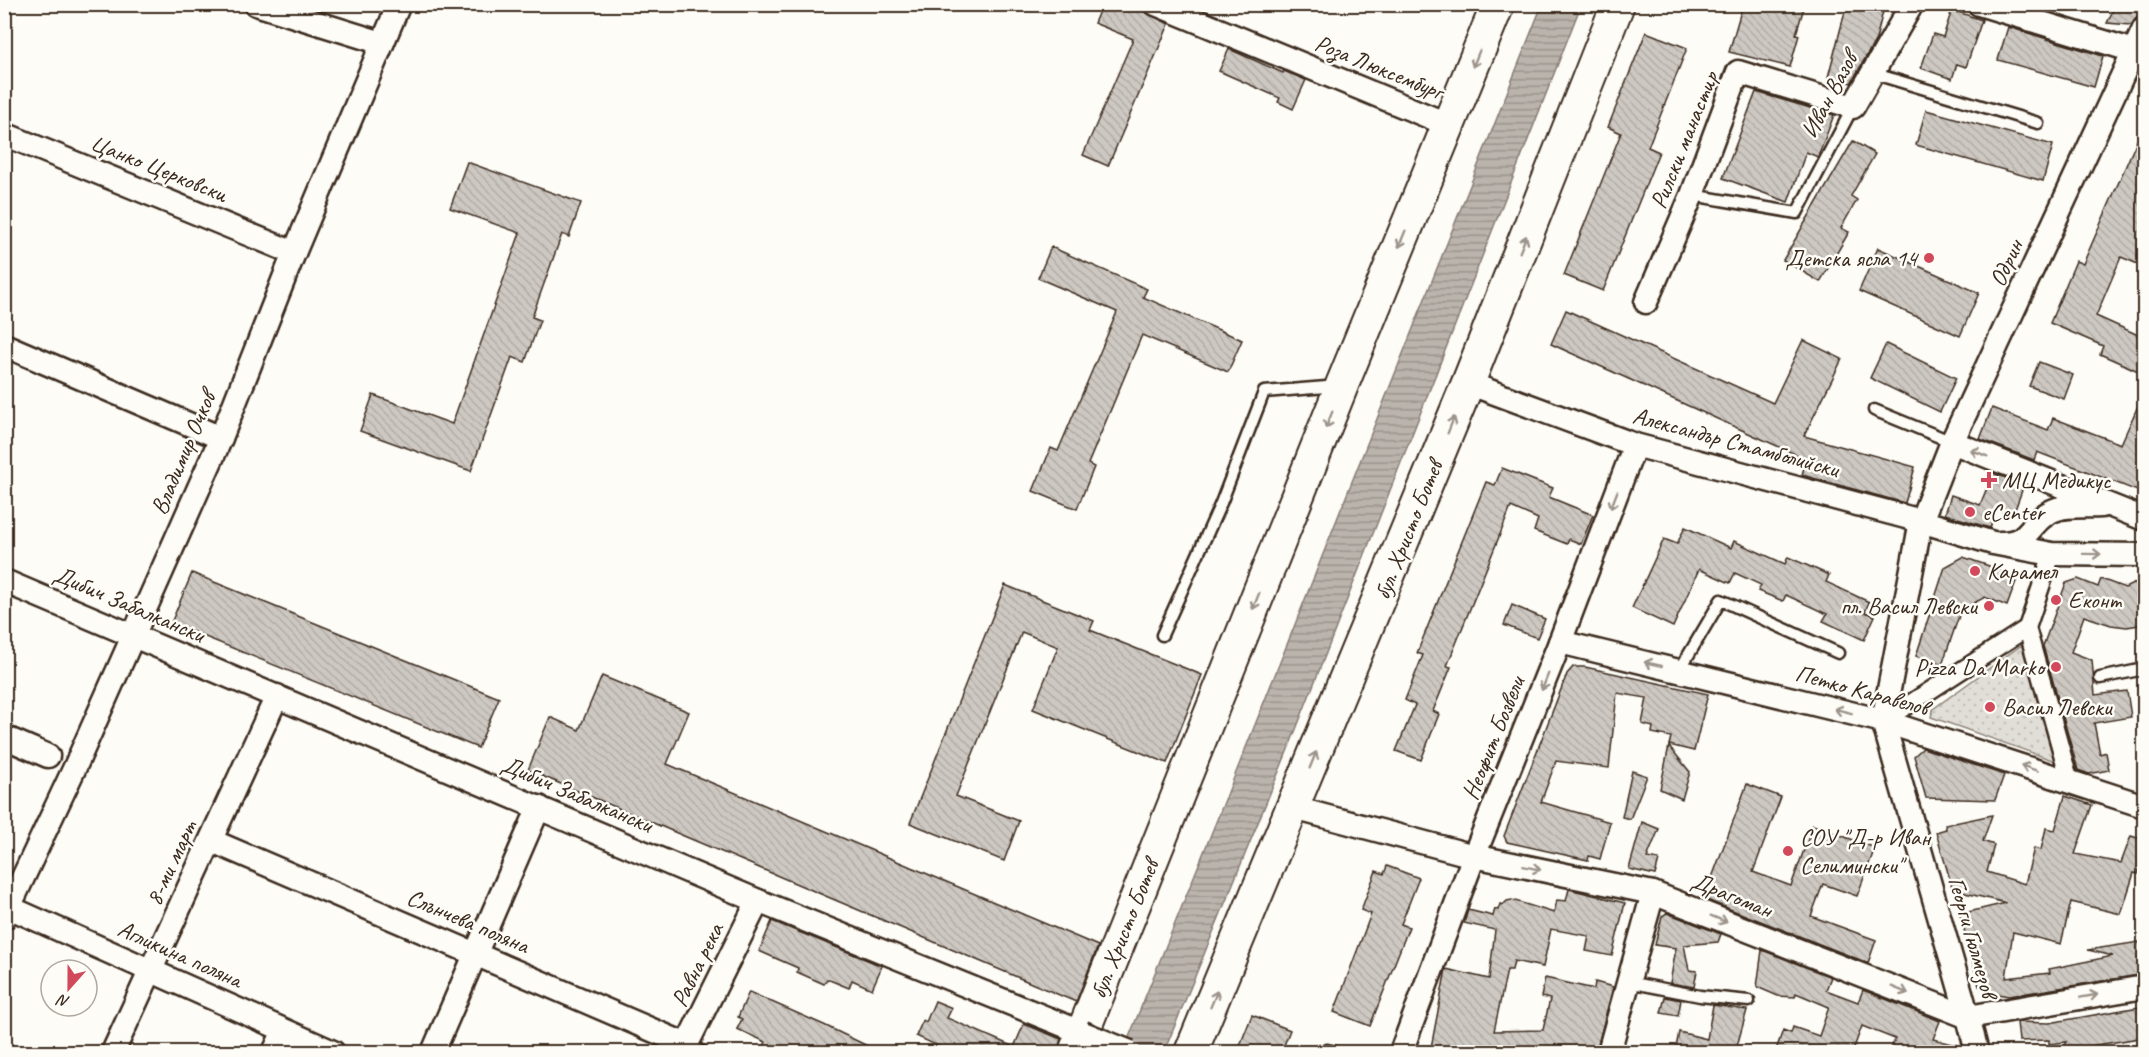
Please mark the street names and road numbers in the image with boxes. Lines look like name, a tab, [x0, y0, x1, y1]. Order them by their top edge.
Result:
street label: Роза Люксембург	[1310, 28, 1450, 108]
street label: Иван Вазов	[1794, 42, 1867, 143]
street label: Рилски манастир	[1643, 65, 1726, 213]
street label: Цанко Церковски	[86, 127, 233, 209]
street label: Одрин	[1982, 233, 2031, 291]
street label: Владимир Очков	[144, 382, 225, 519]
street label: Александър Стамболийски	[1630, 400, 1844, 484]
street label: бул. Христо Ботев	[1367, 453, 1451, 604]
street label: Дибич Забалкански	[49, 559, 211, 650]
street label: Петко Каравелов	[1792, 658, 1936, 723]
street label: Неофит Бозвели	[1455, 670, 1532, 804]
street label: Дибич Забалкански	[497, 749, 659, 840]
street label: 8-ми март	[138, 814, 204, 910]
street label: бул. Христо Ботев	[1083, 852, 1167, 1003]
street label: Драгоман	[1687, 865, 1779, 925]
street label: Георги Гюлмезов	[1941, 873, 2006, 1005]
street label: Слънчева поляна	[402, 882, 535, 961]
street label: Агликина поляна	[113, 913, 249, 996]
street label: Равна река	[664, 917, 731, 1012]

